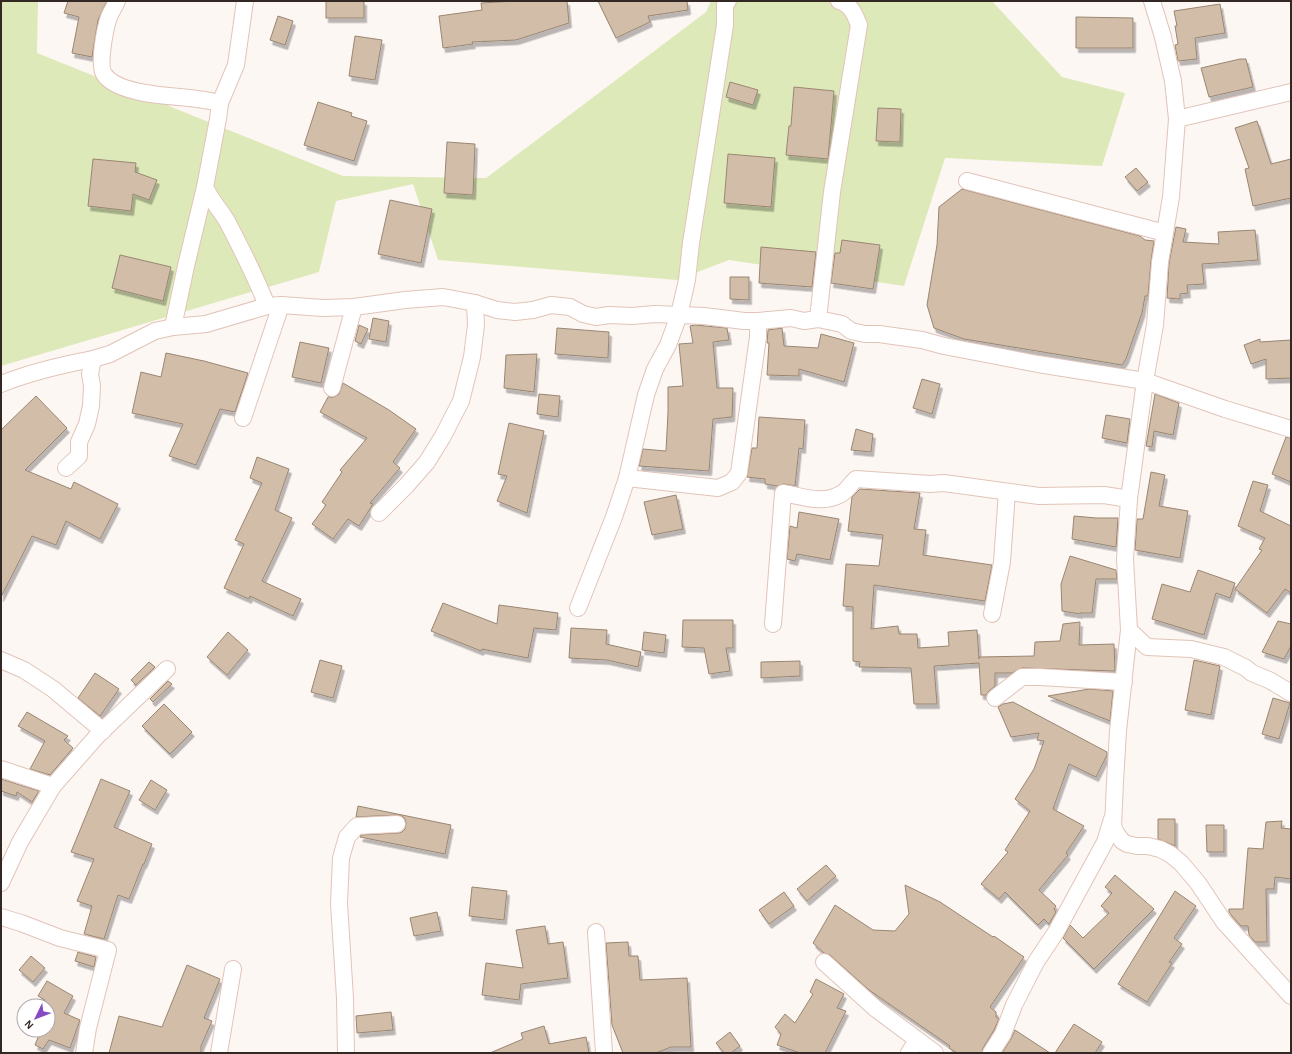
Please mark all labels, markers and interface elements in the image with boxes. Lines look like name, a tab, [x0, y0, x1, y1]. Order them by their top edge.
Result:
north arrow	[16, 998, 56, 1038]
text: N	[22, 1018, 36, 1031]

